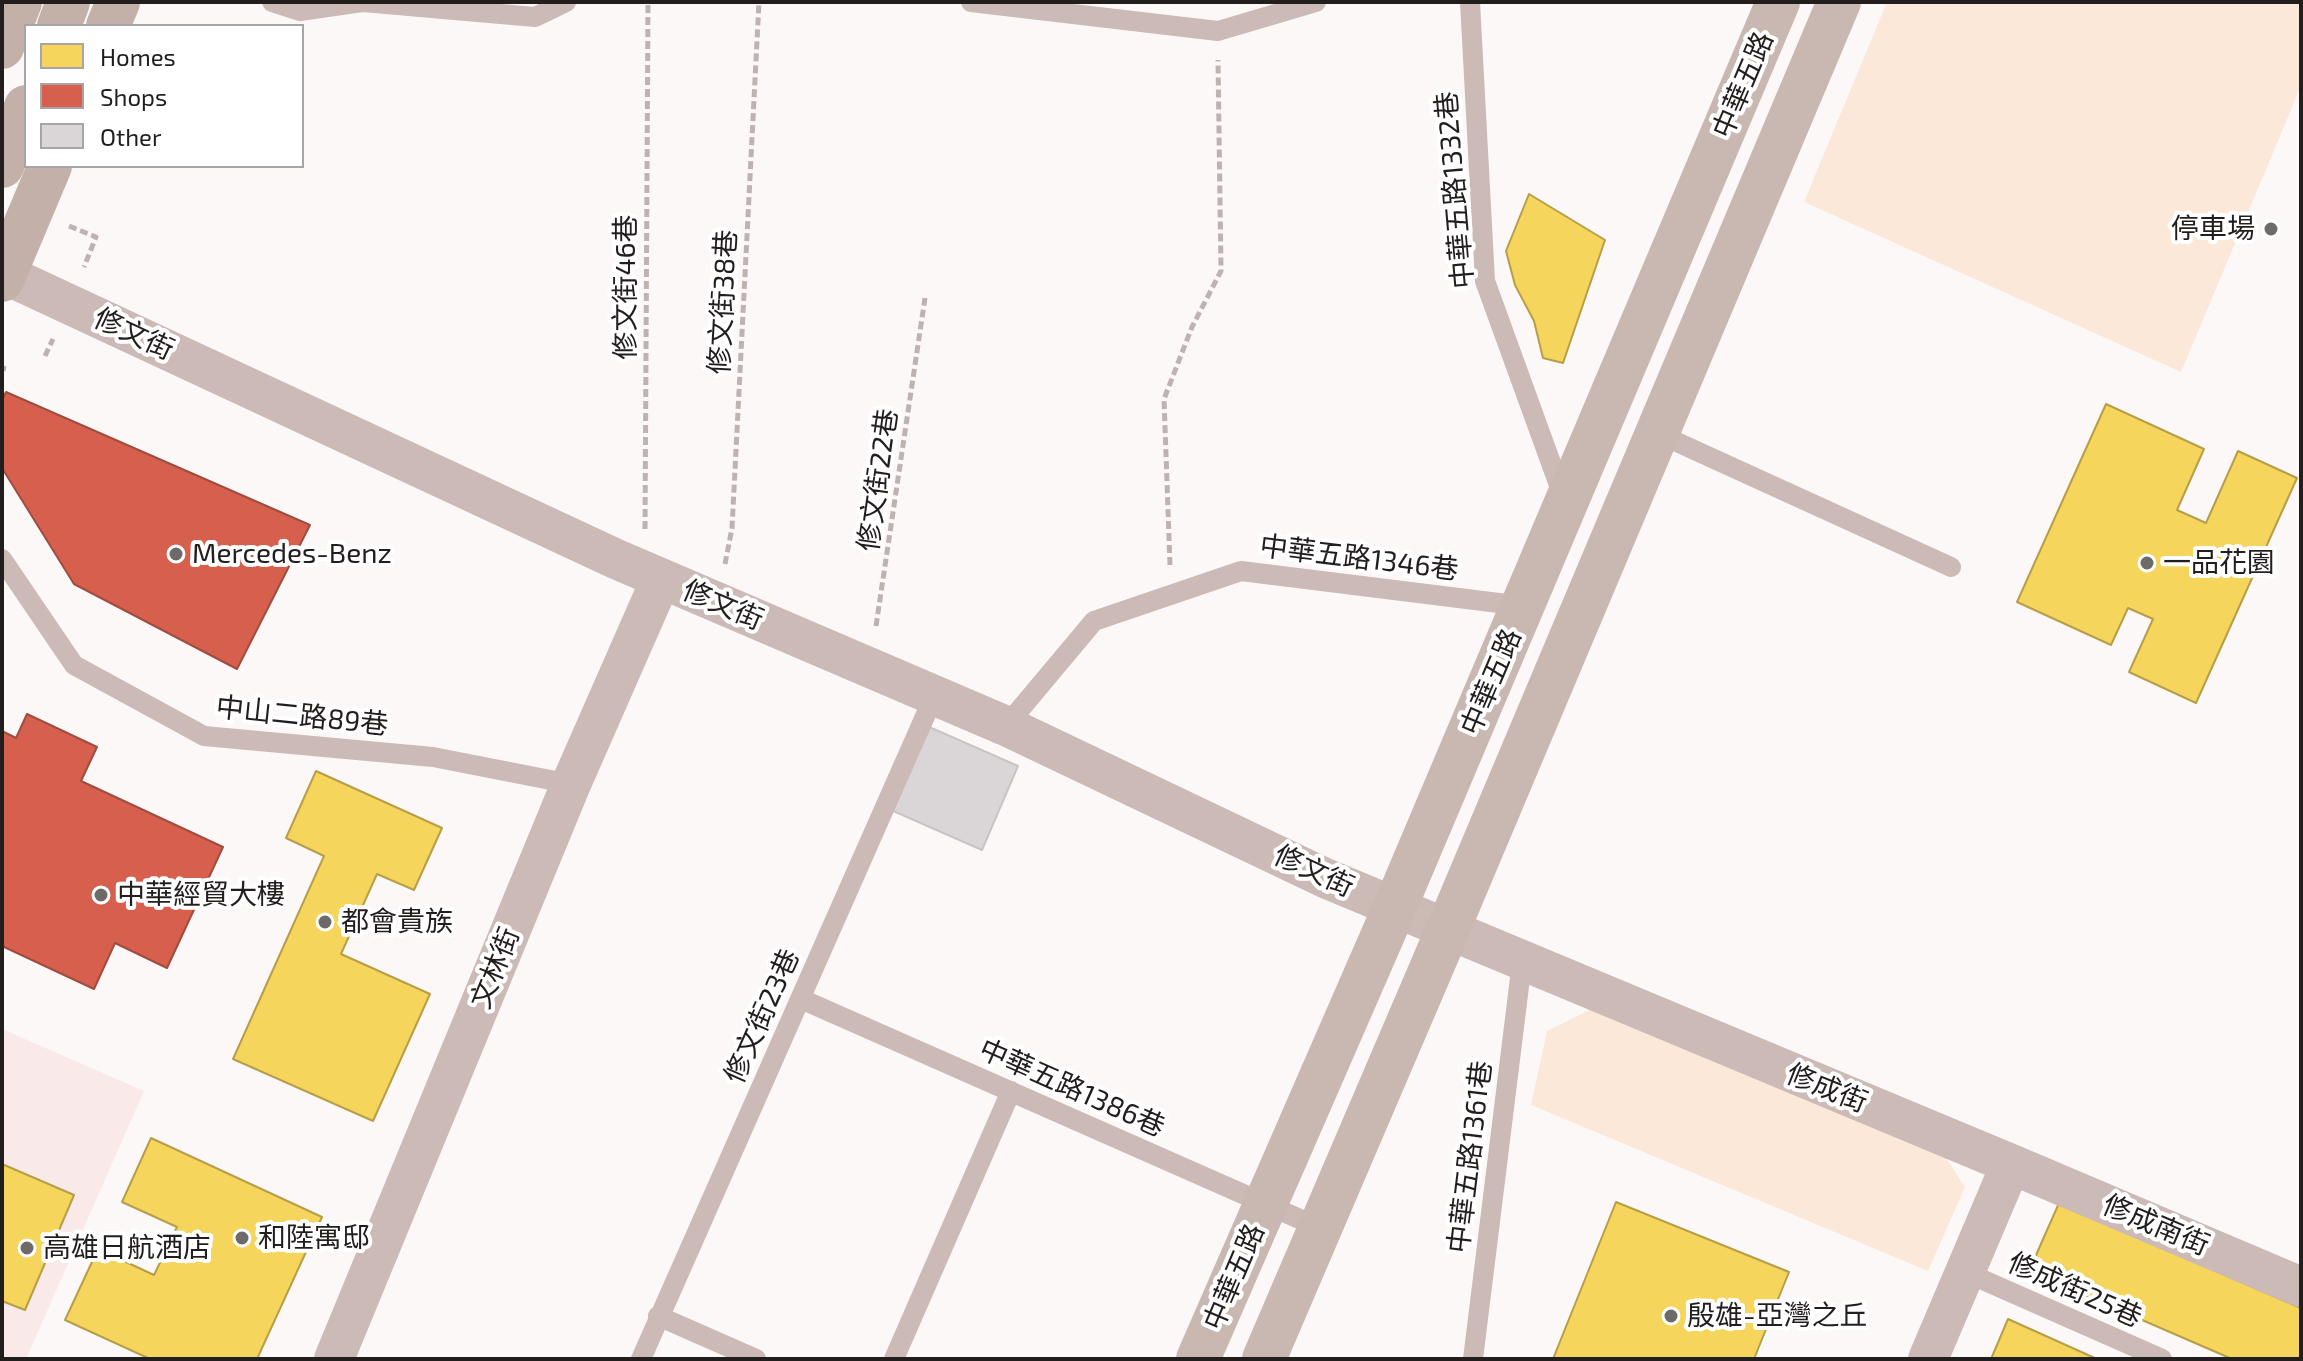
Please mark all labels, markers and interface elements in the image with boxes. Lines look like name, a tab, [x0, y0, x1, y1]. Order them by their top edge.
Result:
legend	[24, 24, 304, 168]
street label: 中華五路	[1706, 27, 1780, 143]
text: Homes	[100, 42, 176, 71]
text: Shops	[100, 82, 167, 111]
street label: 中華五路1332巷	[1430, 90, 1480, 290]
text: Other	[100, 122, 162, 151]
place label: 停車場	[2171, 212, 2255, 246]
street label: 修文街46巷	[609, 214, 643, 360]
marker: 停車場	[2262, 220, 2280, 238]
street label: 修文街38巷	[702, 229, 744, 375]
street label: 修文街	[89, 301, 179, 367]
street label: 修文街22巷	[851, 407, 905, 553]
street label: 中華五路1346巷	[1258, 529, 1460, 587]
place label: Mercedes-Benz	[192, 537, 392, 571]
marker: Mercedes-Benz	[167, 545, 185, 563]
place label: 一品花園	[2163, 546, 2275, 580]
marker: 一品花園	[2138, 554, 2156, 572]
street label: 修文街	[678, 573, 768, 637]
street label: 中華五路	[1454, 624, 1528, 740]
street label: 中山二路89巷	[214, 690, 390, 742]
street label: 修文街	[1269, 838, 1359, 904]
place label: 中華經貿大樓	[117, 878, 285, 912]
marker: 中華經貿大樓	[92, 886, 110, 904]
place label: 都會貴族	[341, 905, 453, 939]
marker: 都會貴族	[316, 913, 334, 931]
street label: 文林街	[464, 923, 526, 1013]
street label: 修文街23巷	[718, 944, 806, 1088]
street label: 中華五路1386巷	[974, 1032, 1170, 1144]
street label: 修成街	[1782, 1057, 1872, 1119]
street label: 中華五路1361巷	[1442, 1059, 1498, 1255]
street label: 修成南街	[2098, 1188, 2214, 1262]
street label: 中華五路	[1197, 1219, 1271, 1335]
place label: 和陸寓邸	[258, 1221, 370, 1255]
marker: 和陸寓邸	[233, 1229, 251, 1247]
place label: 高雄日航酒店	[43, 1231, 211, 1265]
marker: 高雄日航酒店	[18, 1239, 36, 1257]
street label: 修成街25巷	[2003, 1246, 2147, 1334]
place label: 殷雄-亞灣之丘	[1687, 1299, 1868, 1333]
marker: 殷雄-亞灣之丘	[1662, 1307, 1680, 1325]

